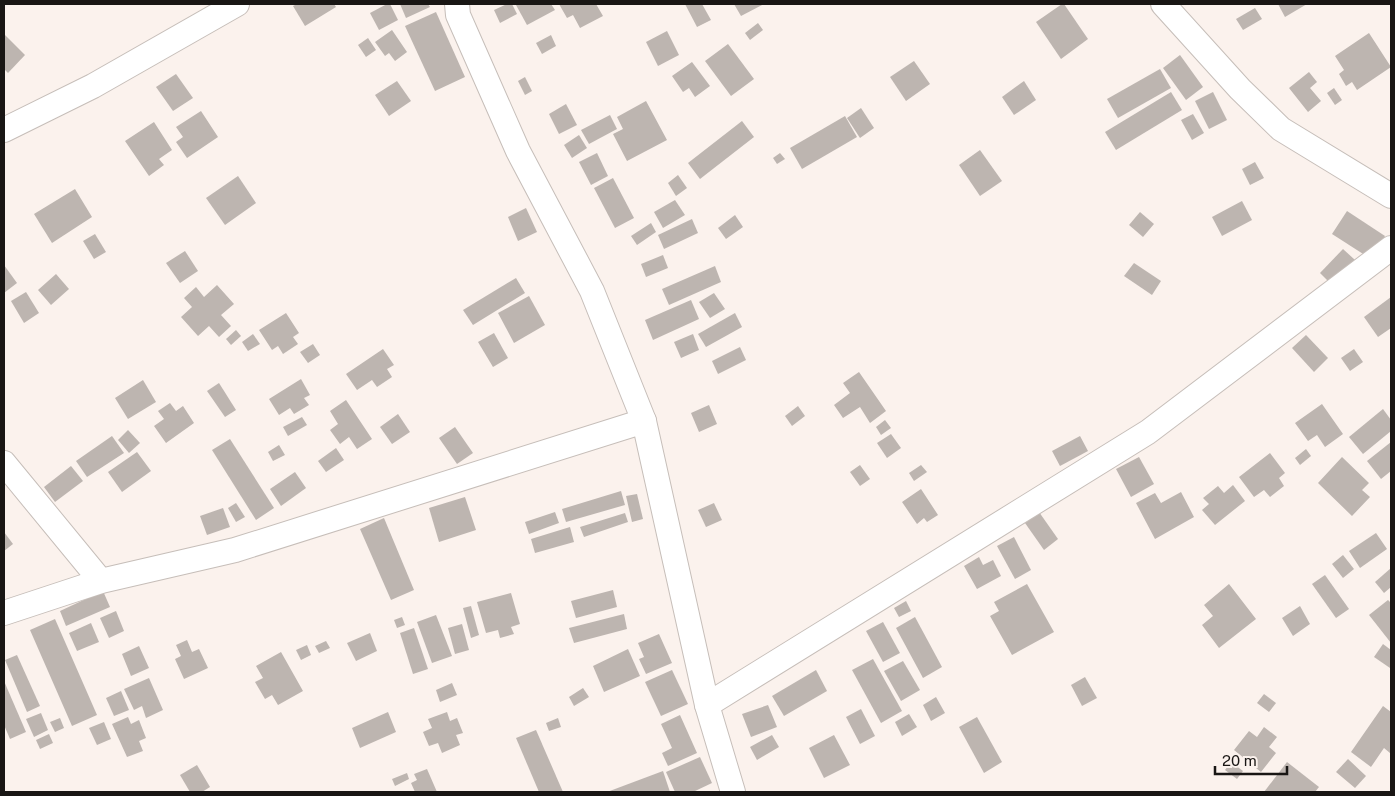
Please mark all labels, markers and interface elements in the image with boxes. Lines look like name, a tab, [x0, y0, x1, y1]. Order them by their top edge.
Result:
scale bar	[1215, 744, 1288, 776]
text: 20 m	[1222, 752, 1257, 769]

